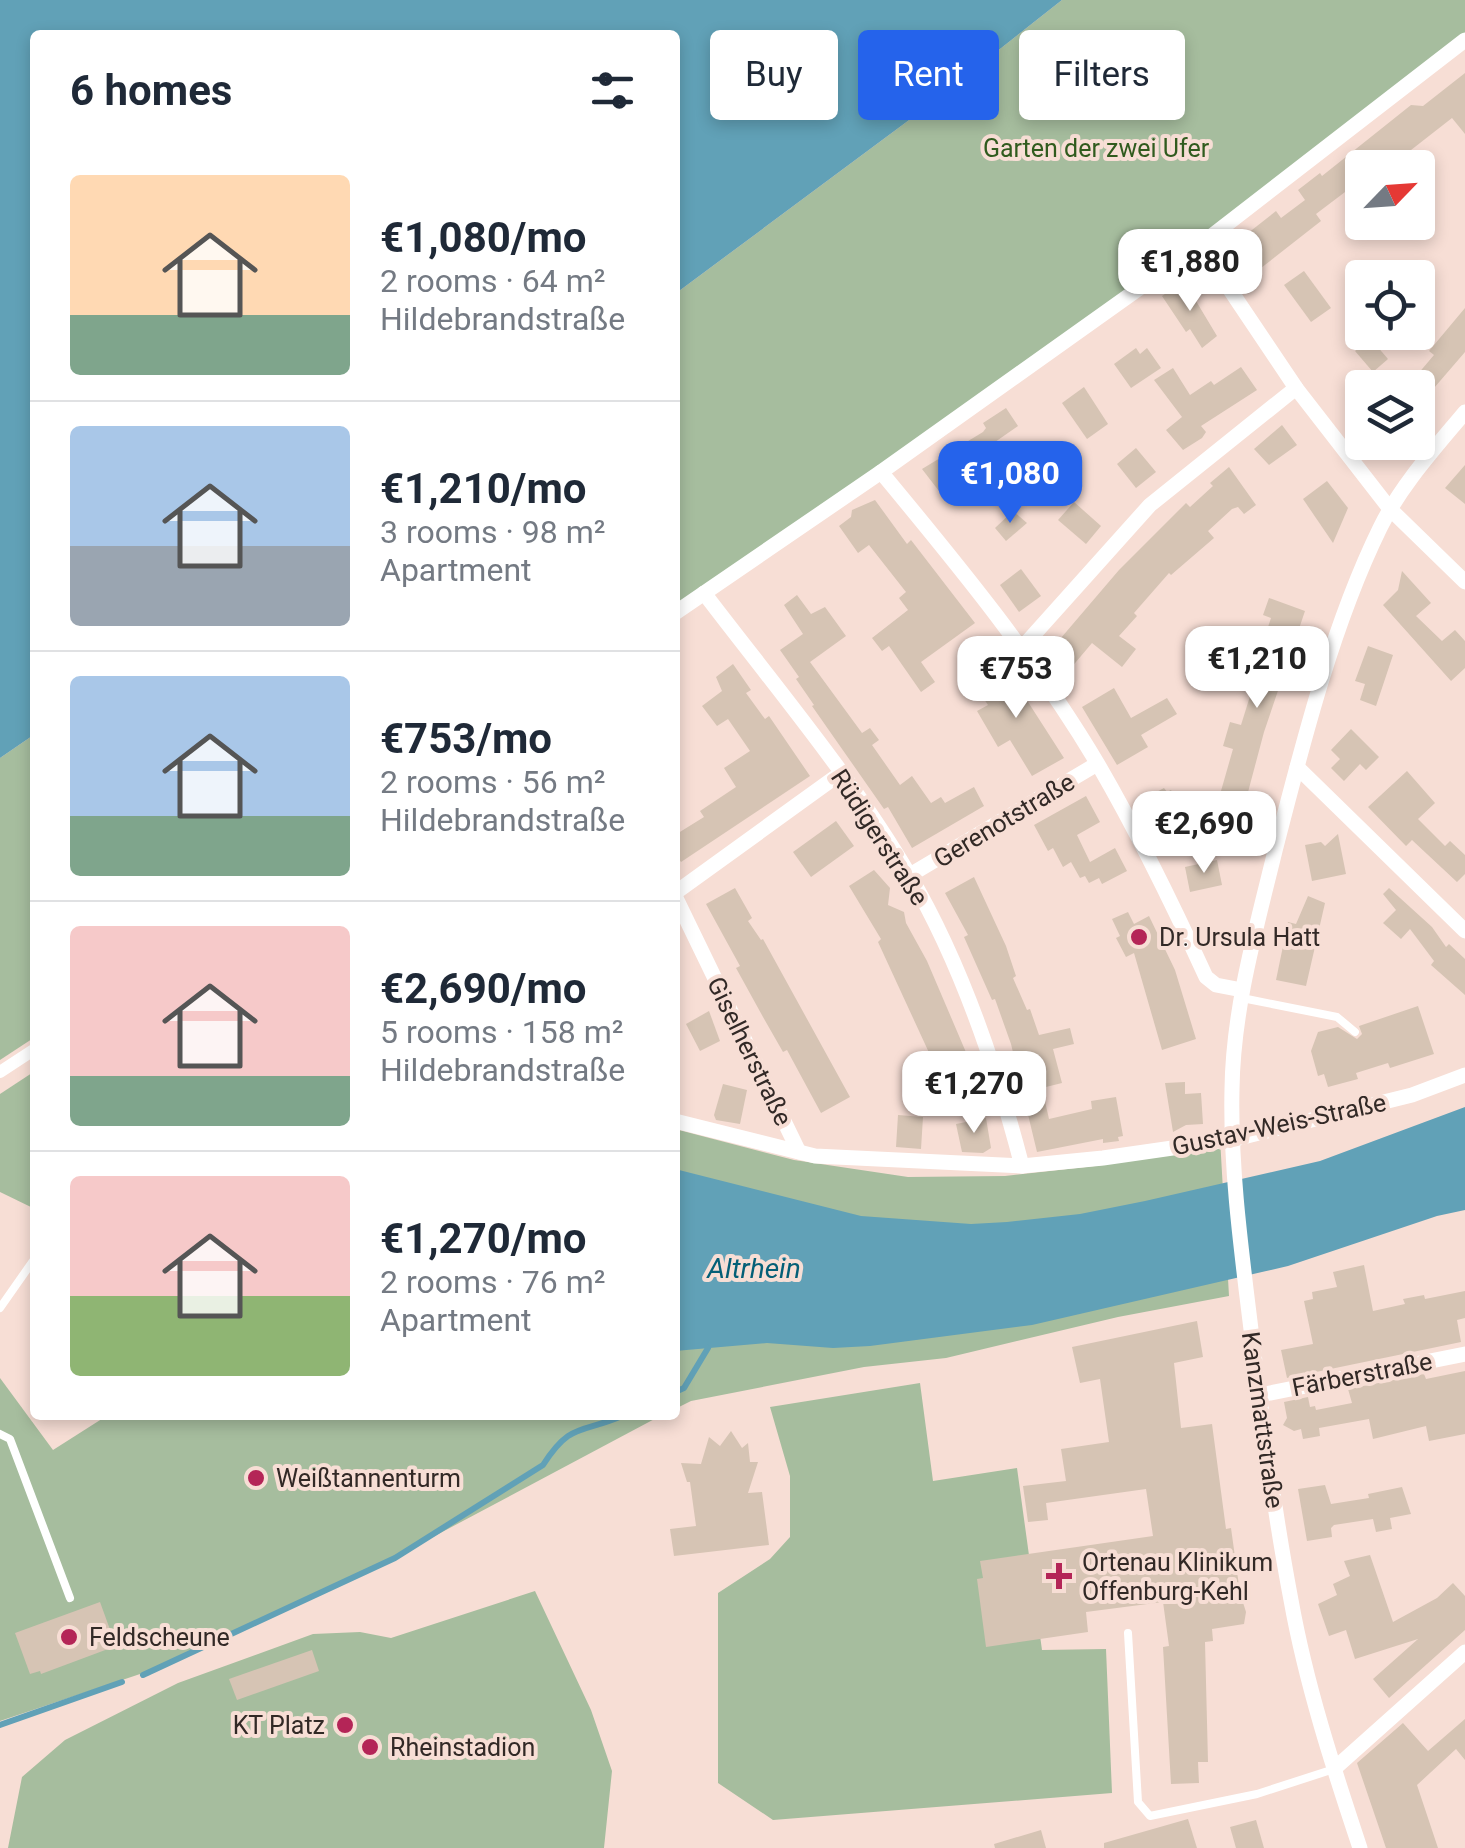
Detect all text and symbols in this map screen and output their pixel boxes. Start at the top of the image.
chip: Buy [710,30,838,120]
chip: Rent [858,30,999,120]
chip: Filters [1019,30,1185,120]
icon: filters [585,63,640,118]
text: 6 homes [70,66,232,115]
park label: Garten der zwei Ufer [983,134,1210,163]
north arrow [1345,150,1435,240]
map controls [1345,150,1435,460]
text: €1,080/mo [380,213,587,262]
icon: home [150,215,270,335]
pin: €1,880 [1109,229,1271,314]
text: €1,880 [1140,242,1240,280]
button: locate [1345,260,1435,350]
text: 2 rooms · 64 m² [380,262,605,300]
text: Hildebrandstraße [380,300,625,338]
button: layers [1345,370,1435,460]
pin: €1,080 [929,441,1091,526]
text: €1,080 [960,454,1060,492]
text: €1,210/mo [380,464,587,513]
icon: home [150,466,270,586]
text: 3 rooms · 98 m² [380,513,605,551]
text: Apartment [380,551,532,589]
pin: €1,210 [1176,626,1338,711]
pin: €753 [957,636,1075,721]
text: €1,210 [1207,639,1307,677]
text: €753 [979,649,1053,687]
text: €753/mo [380,714,552,763]
icon: home [150,716,270,836]
text: 2 rooms · 56 m² [380,763,605,801]
street label: Rüdigerstraße [825,764,934,911]
street label: Gerenotstraße [929,767,1080,874]
pin: €2,690 [1123,791,1285,876]
text: Hildebrandstraße [380,801,625,839]
text: €2,690 [1154,804,1254,842]
place label: Dr. Ursula Hatt [1159,923,1320,952]
marker: Dr. Ursula Hatt [1128,926,1150,948]
text: €2,690/mo [380,964,587,1013]
icon: home [150,966,270,1086]
street label: Giselherstraße [701,972,798,1130]
text: 5 rooms · 158 m² [380,1013,623,1051]
text: Hildebrandstraße [380,1051,625,1089]
pin: €1,270 [893,1051,1055,1136]
text: €1,270 [924,1064,1024,1102]
street label: Gustav-Weis-Straße [1169,1088,1389,1161]
text: €1,270/mo [380,1214,587,1263]
icon: home [150,1216,270,1336]
water label: Altrhein [705,1252,801,1285]
text: 2 rooms · 76 m² [380,1263,605,1301]
text: Apartment [380,1301,532,1339]
street label: Kanzmattstraße [1236,1330,1289,1510]
street label: Färberstraße [1290,1347,1435,1402]
place label: Weißtannenturm [276,1464,461,1493]
marker: Weißtannenturm [245,1467,267,1489]
place label: Ortenau Klinikum Offenburg-Kehl [1082,1548,1273,1606]
marker: Ortenau Klinikum Offenburg-Kehl [1046,1563,1072,1589]
place label: Feldscheune [89,1623,230,1652]
marker: Feldscheune [58,1626,80,1648]
place label: KT Platz [233,1711,325,1740]
marker: KT Platz [334,1714,356,1736]
place label: Rheinstadion [390,1733,535,1762]
marker: Rheinstadion [359,1736,381,1758]

